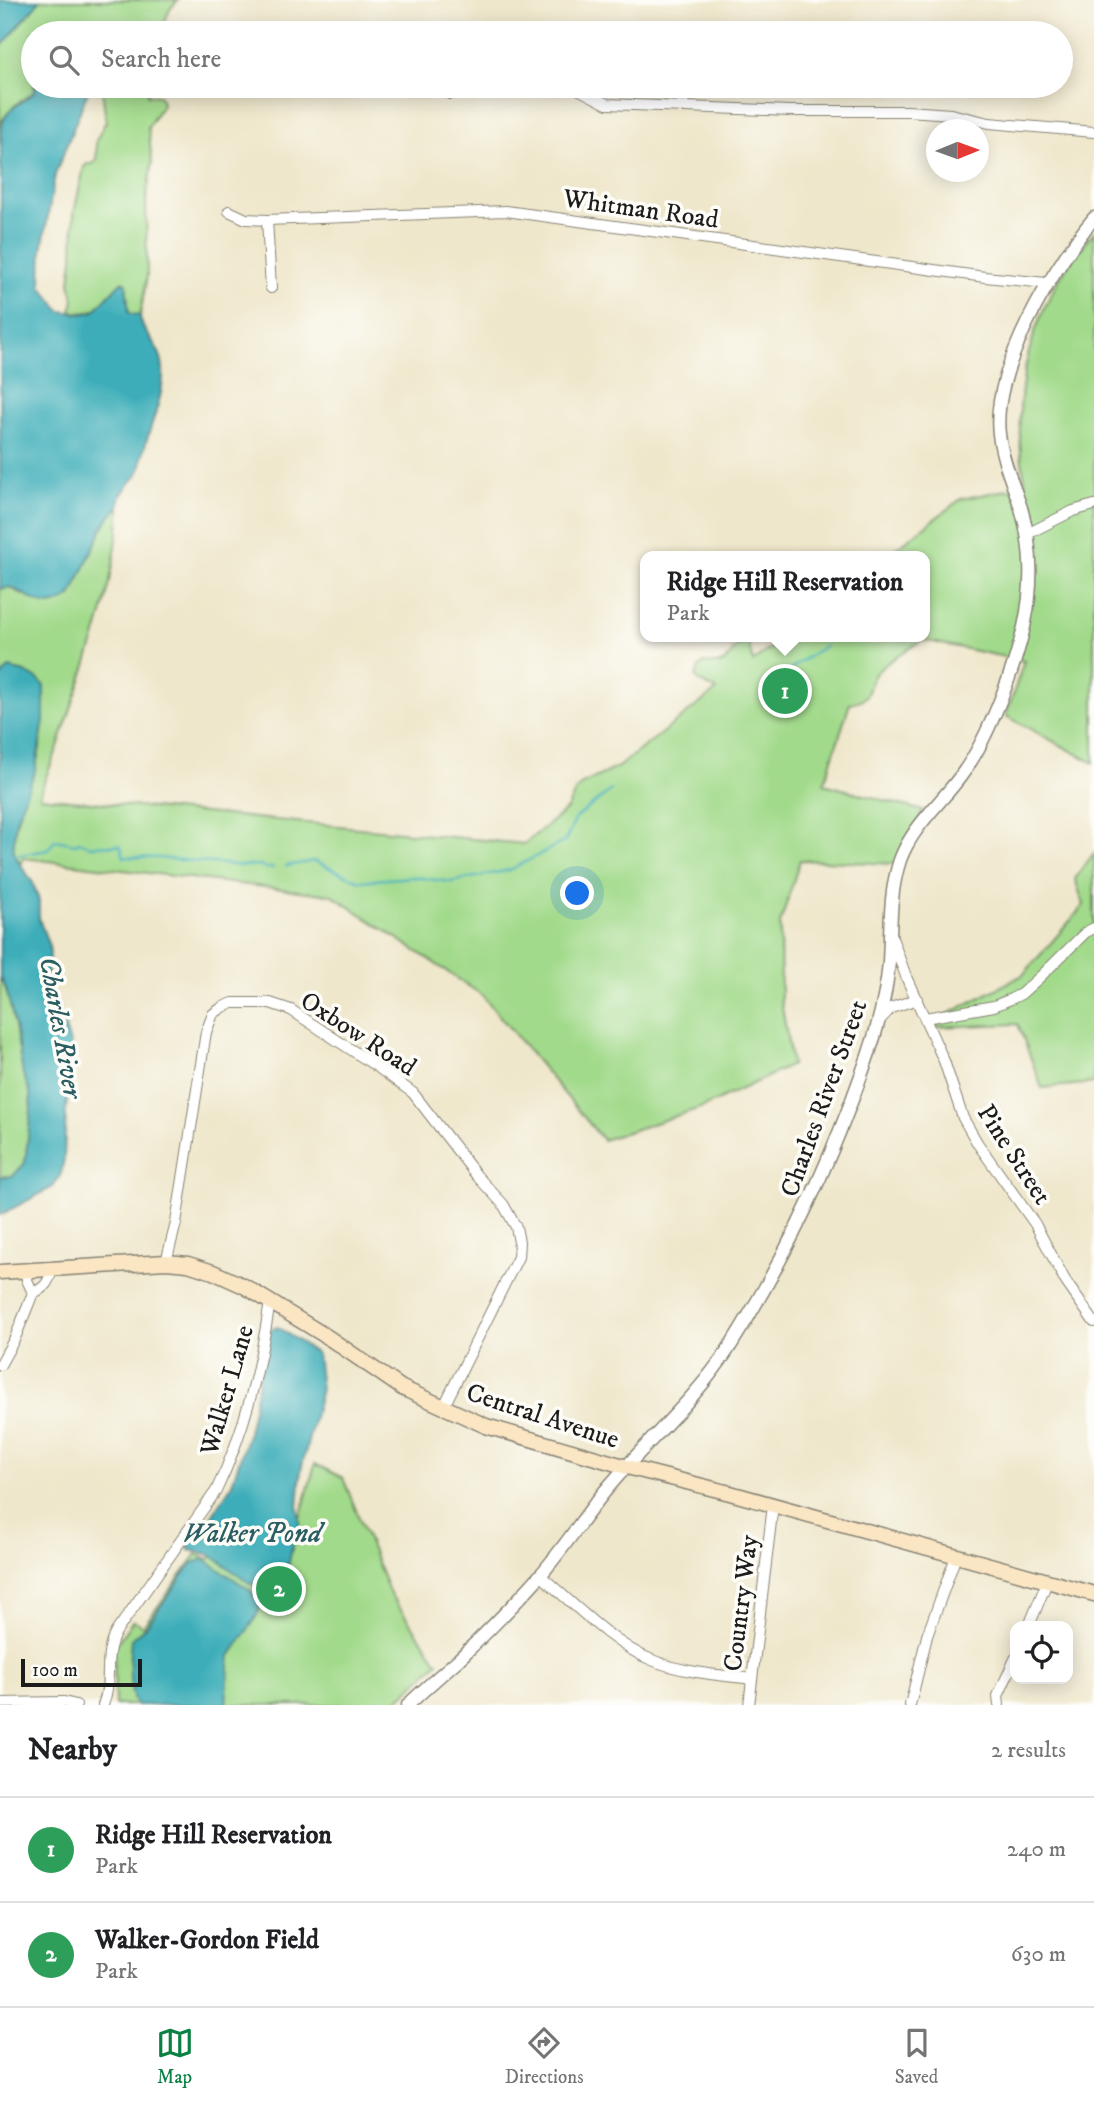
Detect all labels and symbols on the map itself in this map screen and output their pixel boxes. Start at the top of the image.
north arrow [926,119,989,182]
street label: Whitman Road [560,182,721,237]
pin: 1 [762,665,808,717]
your location [560,876,594,910]
water label: Charles River [31,954,91,1103]
street label: Oxbow Road [294,984,423,1084]
street label: Charles River Street [773,996,875,1201]
street label: Pine Street [969,1098,1058,1211]
street label: Walker Lane [193,1322,262,1460]
street label: Central Avenue [462,1376,623,1457]
water label: Walker Pond [182,1516,325,1551]
street label: Country Way [717,1532,766,1673]
pin: 2 [256,1563,302,1615]
scale bar [21,1656,142,1688]

